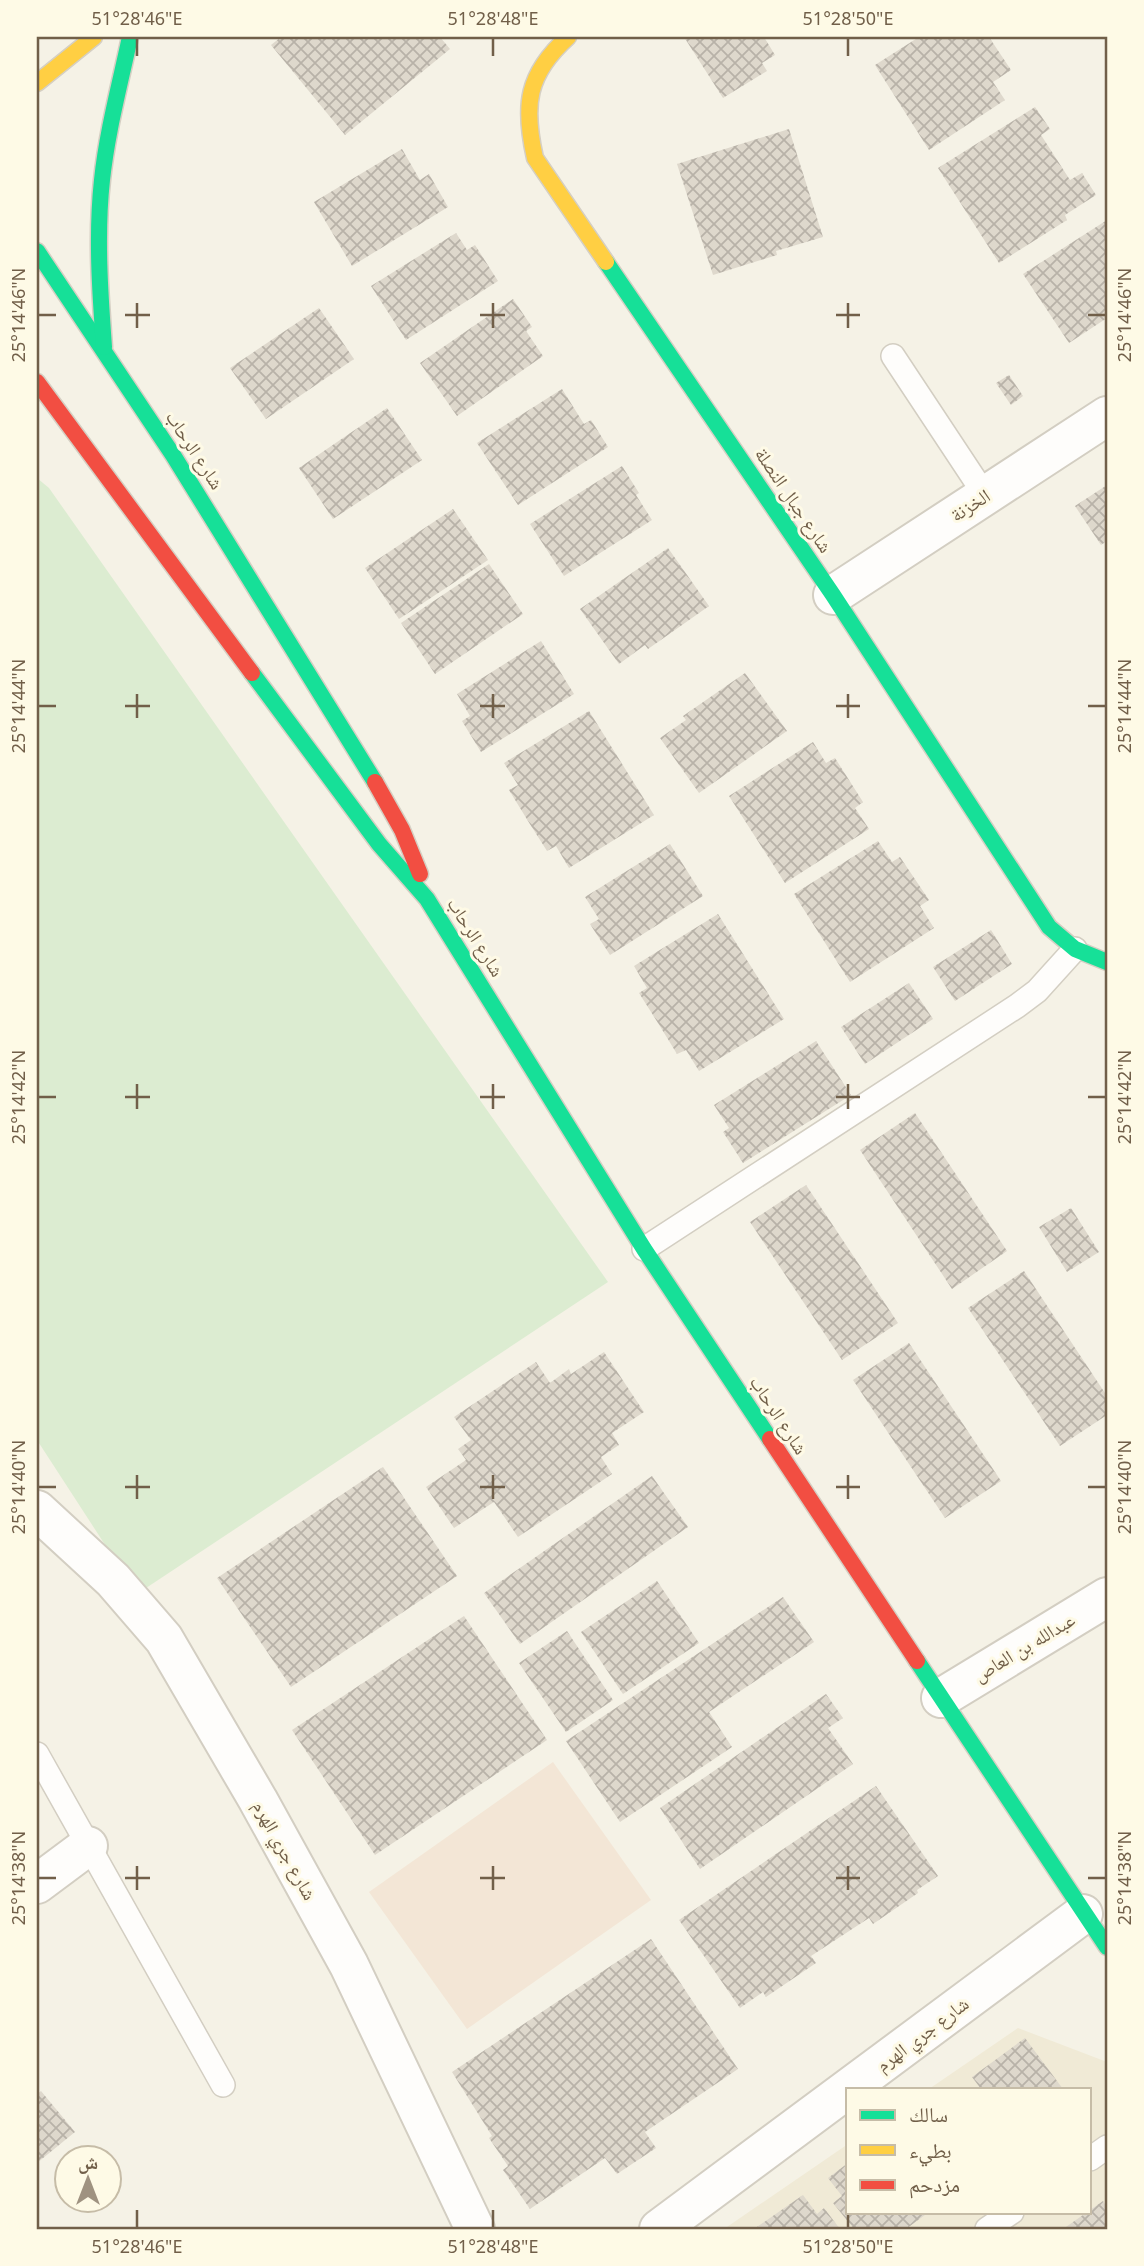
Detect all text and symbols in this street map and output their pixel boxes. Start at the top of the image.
text: 51°28'46"E [92,6,182,30]
text: 51°28'48"E [448,6,538,30]
text: 51°28'50"E [803,6,893,30]
text: 25°14'46"N [6,268,30,362]
text: 25°14'46"N [1112,268,1136,362]
street label: شارع الرحاب [160,406,230,494]
street label: شارع جبال النصلة [749,442,839,558]
street label: الخزنة [945,482,995,528]
text: 25°14'44"N [6,659,30,753]
text: 25°14'44"N [1112,659,1136,753]
street label: شارع الرحاب [441,892,511,982]
text: 25°14'42"N [6,1050,30,1144]
text: 25°14'42"N [1112,1050,1136,1144]
street label: شارع الرحاب [744,1371,814,1459]
text: 25°14'40"N [6,1440,30,1534]
text: 25°14'40"N [1112,1440,1136,1534]
street label: عبدالله بن العاص [968,1606,1080,1688]
street label: شارع جري الهرم [244,1795,323,1906]
text: 25°14'38"N [6,1831,30,1925]
text: 25°14'38"N [1112,1831,1136,1925]
street label: شارع جري الهرم [870,1990,976,2080]
legend [846,2088,1092,2214]
text: سالك [909,2100,948,2128]
text: بطيء [909,2136,952,2167]
north arrow [52,2144,122,2214]
text: ش [78,2149,98,2175]
text: مزدحم [909,2170,960,2199]
text: 51°28'46"E [92,2234,182,2258]
text: 51°28'48"E [448,2234,538,2258]
text: 51°28'50"E [803,2234,893,2258]

